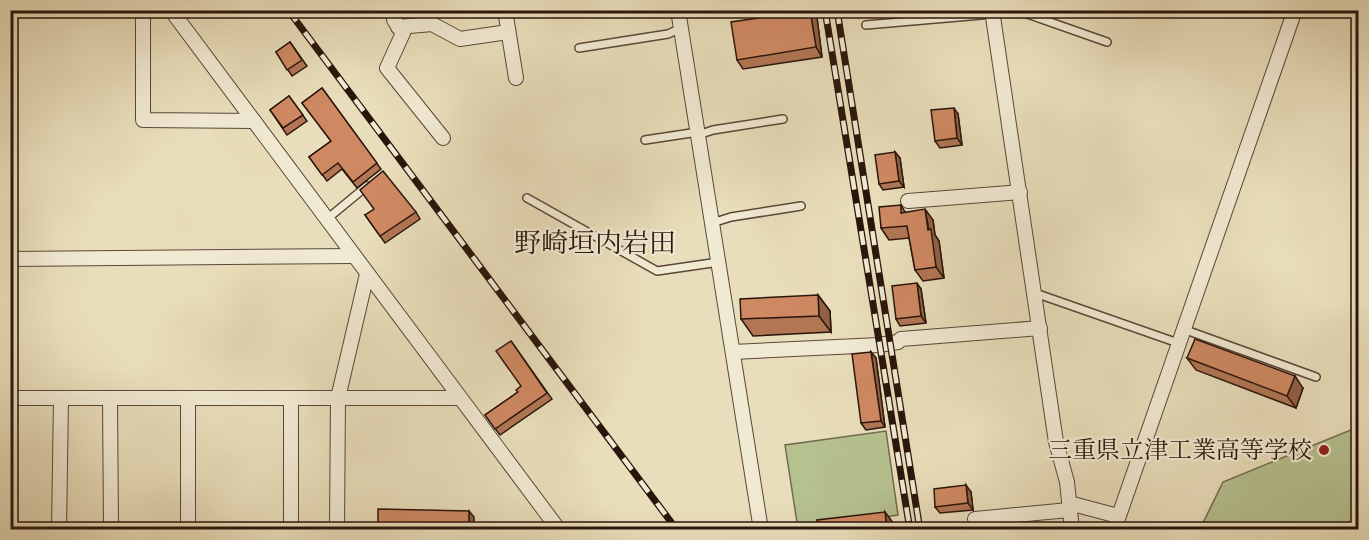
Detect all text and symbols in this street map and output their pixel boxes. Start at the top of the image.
district label: 野崎垣内岩田 [514,226,676,264]
place label: 三重県立津工業高等学校 [1048,435,1312,469]
marker: 三重県立津工業高等学校 [1317,443,1331,457]

